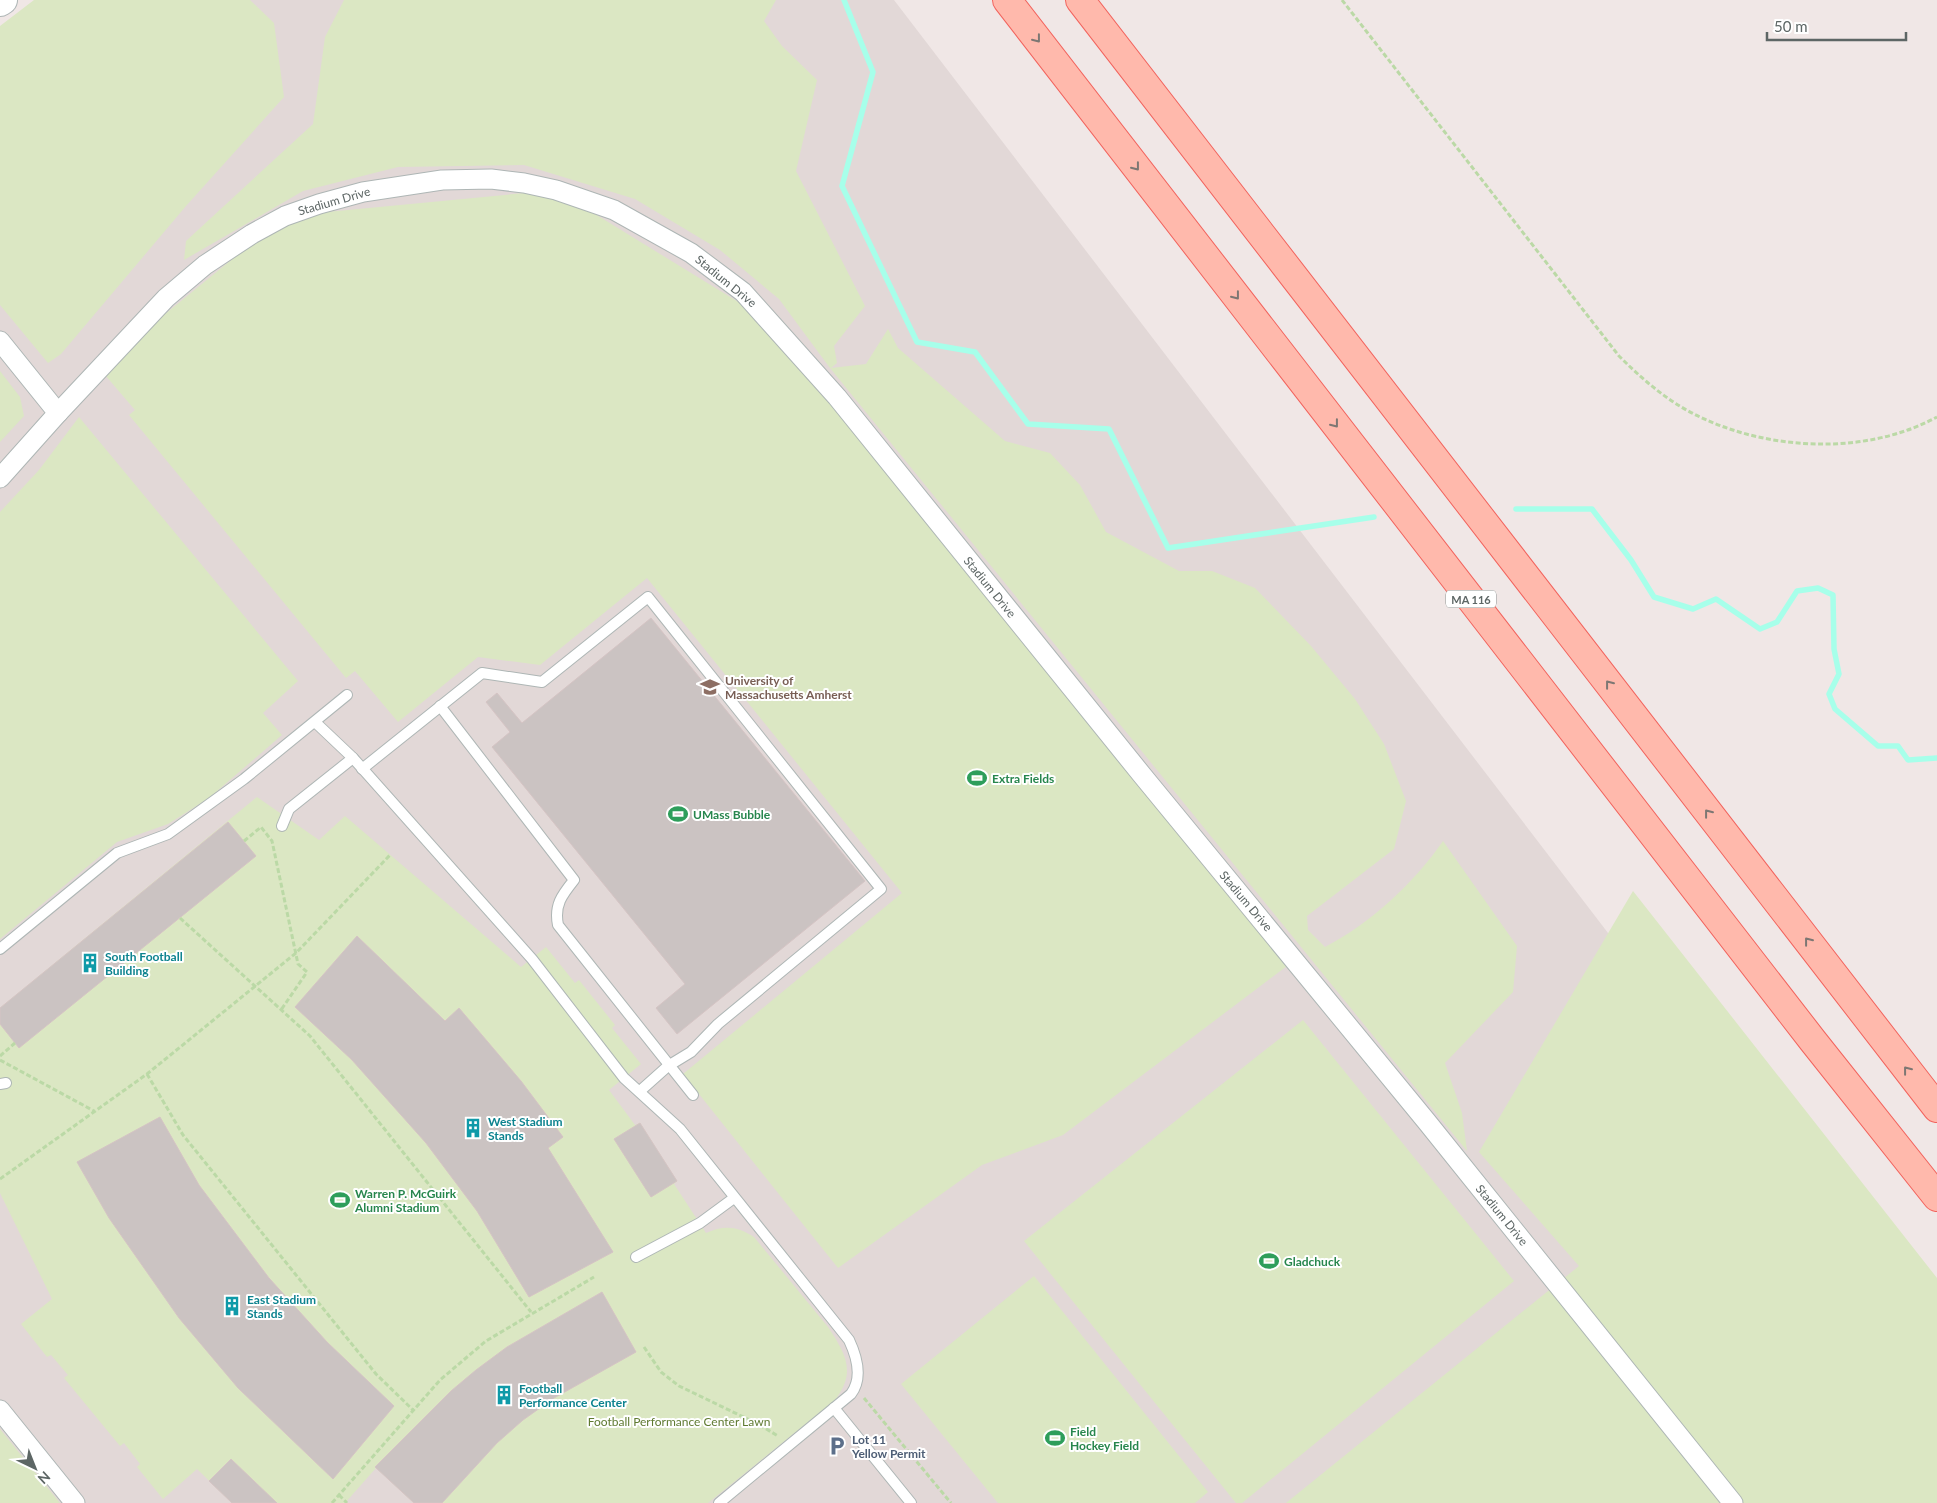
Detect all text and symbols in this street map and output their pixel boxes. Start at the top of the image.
scale bar [1767,10,1906,42]
text: 50 m [1774,17,1808,35]
one-way arrow [1031,33,1040,43]
one-way arrow [1131,161,1139,170]
street label: Stadium Drive [296,184,372,218]
street label: Stadium Drive [692,252,760,310]
one-way arrow [1230,290,1238,299]
one-way arrow [1329,418,1338,428]
street label: Stadium Drive [961,553,1019,621]
road number: MA 116 [1446,590,1496,608]
place label: University of Massachusetts Amherst [725,673,852,702]
school or university icon: University of Massachusetts Amherst [699,676,721,698]
one-way arrow [1606,681,1614,690]
sports icon: Extra Fields [966,767,988,789]
place label: Extra Fields [992,771,1054,786]
sports icon: UMass Bubble [667,803,689,825]
place label: UMass Bubble [693,807,771,822]
one-way arrow [1705,809,1714,819]
street label: Stadium Drive [1216,868,1276,934]
one-way arrow [1805,938,1813,947]
place label: South Football Building [105,949,183,978]
building icon: South Football Building [79,952,101,974]
one-way arrow [1905,1067,1913,1076]
place label: West Stadium Stands [488,1114,563,1143]
building icon: West Stadium Stands [462,1117,484,1139]
street label: Stadium Drive [1473,1181,1531,1249]
place label: Warren P. McGuirk Alumni Stadium [354,1186,457,1215]
sports icon: Warren P. McGuirk Alumni Stadium [329,1189,351,1211]
sports icon: Gladchuck [1258,1250,1280,1272]
place label: Gladchuck [1284,1254,1341,1269]
place label: East Stadium Stands [247,1292,316,1321]
building icon: East Stadium Stands [221,1295,243,1317]
place label: Football Performance Center [519,1381,627,1410]
building icon: Football Performance Center [493,1384,515,1406]
park label: Football Performance Center Lawn [588,1414,770,1429]
place label: Field Hockey Field [1070,1424,1139,1453]
sports icon: Field Hockey Field [1044,1427,1066,1449]
place label: Lot 11 Yellow Permit [851,1432,926,1461]
parking icon: Lot 11 Yellow Permit [826,1435,848,1457]
north arrow [10,1443,60,1493]
text: N [34,1468,54,1488]

